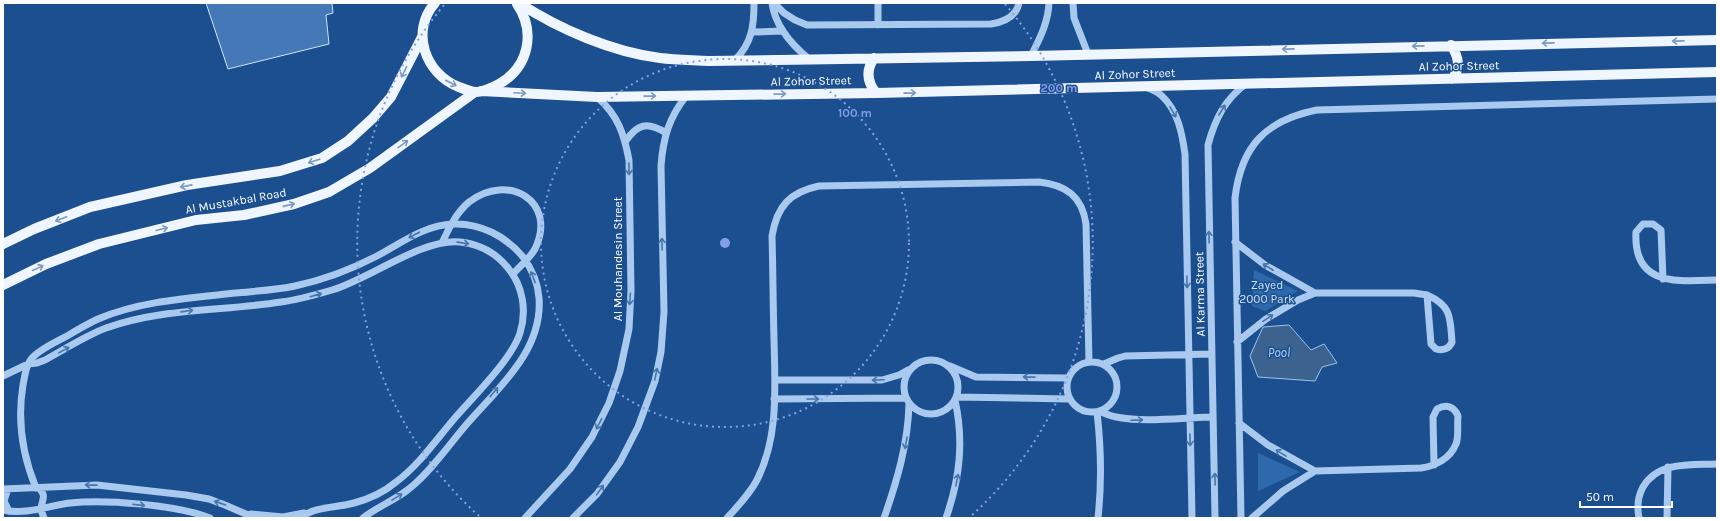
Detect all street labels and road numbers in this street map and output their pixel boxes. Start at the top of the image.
street label: Al Zohor Street [1419,58,1500,74]
street label: Al Zohor Street [1094,66,1176,82]
street label: Al Zohor Street [771,73,852,89]
street label: Al Mustakbal Road [184,185,288,217]
street label: Al Mouhandesin Street [611,196,625,321]
street label: Al Karma Street [1192,251,1208,337]

